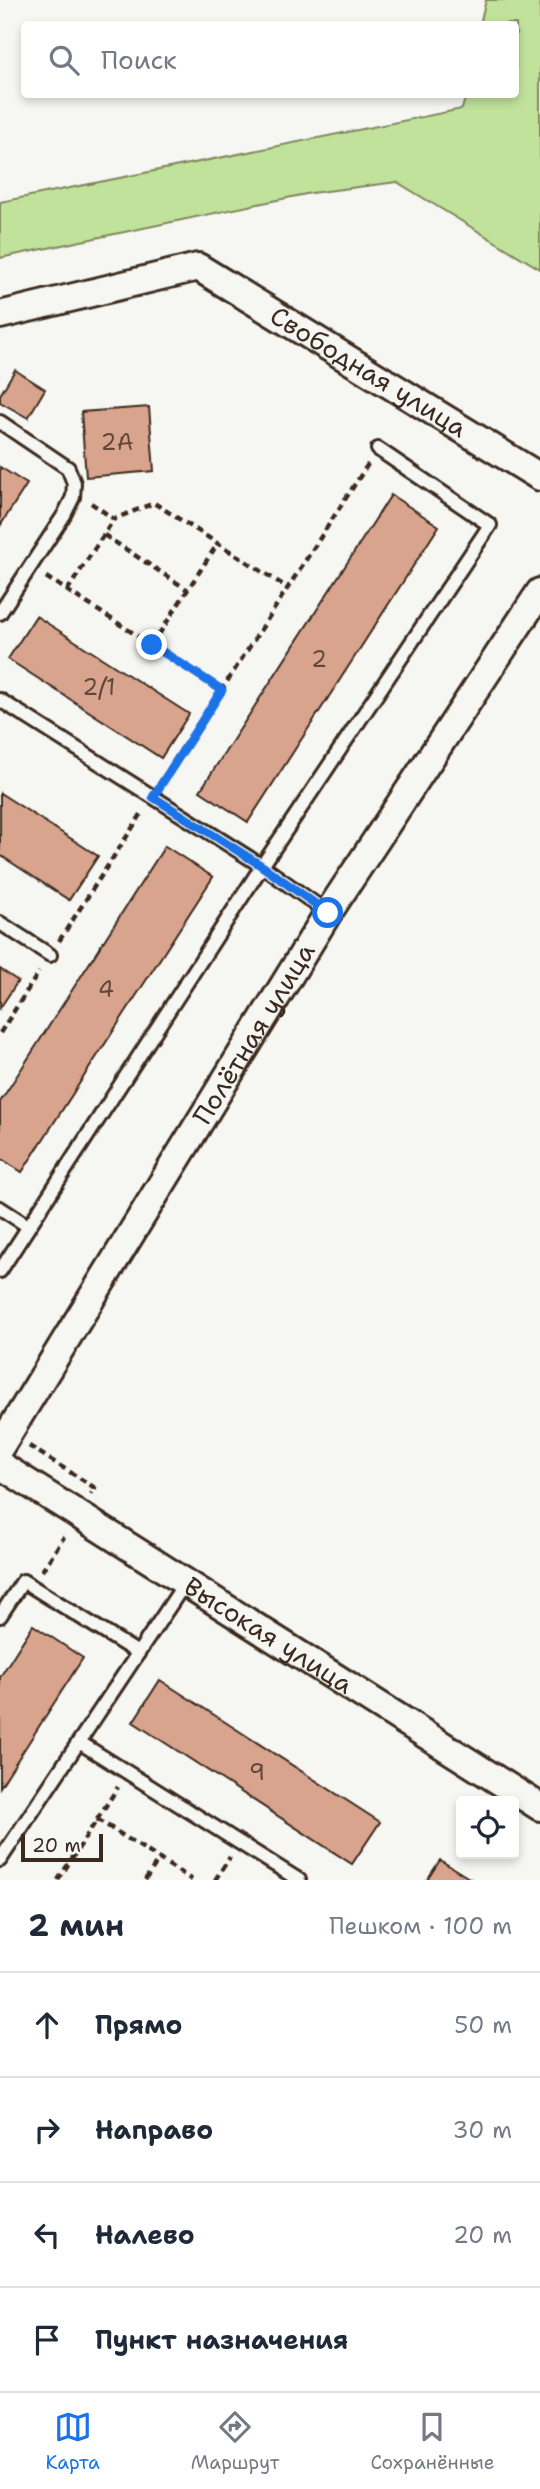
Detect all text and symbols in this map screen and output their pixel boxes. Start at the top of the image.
search box [21,21,519,98]
icon: search [45,41,83,79]
text: Поиск [101,42,177,77]
street label: Свободная улица [264,298,474,445]
house number: 2А [101,427,133,457]
route end [136,629,167,660]
house number: 2 [311,644,327,674]
house number: 2/1 [82,672,116,702]
route start [312,897,343,928]
street label: Полётная улица [184,936,323,1131]
house number: 4 [98,974,114,1004]
street label: Высокая улица [178,1568,360,1701]
house number: 9 [249,1757,265,1787]
map controls [456,1796,519,1859]
button: locate [456,1796,519,1859]
scale bar [21,1831,103,1863]
text: 20 m [32,1833,81,1858]
text: 2 мин [28,1905,124,1946]
text: Пешком · 100 m [329,1911,512,1941]
icon: ahead [28,2006,66,2044]
text: Прямо [95,2007,183,2042]
text: 50 m [454,2010,512,2040]
icon: right [28,2111,66,2149]
text: Направо [95,2112,213,2147]
text: 30 m [453,2115,512,2145]
icon: left [28,2216,66,2254]
text: Налево [95,2217,195,2252]
text: 20 m [453,2220,512,2250]
icon: arrive [28,2321,66,2359]
text: Пункт назначения [95,2322,348,2357]
tab: Карта [45,2408,100,2475]
tab: Маршрут [191,2408,279,2475]
tab: Сохранённые [370,2408,495,2475]

